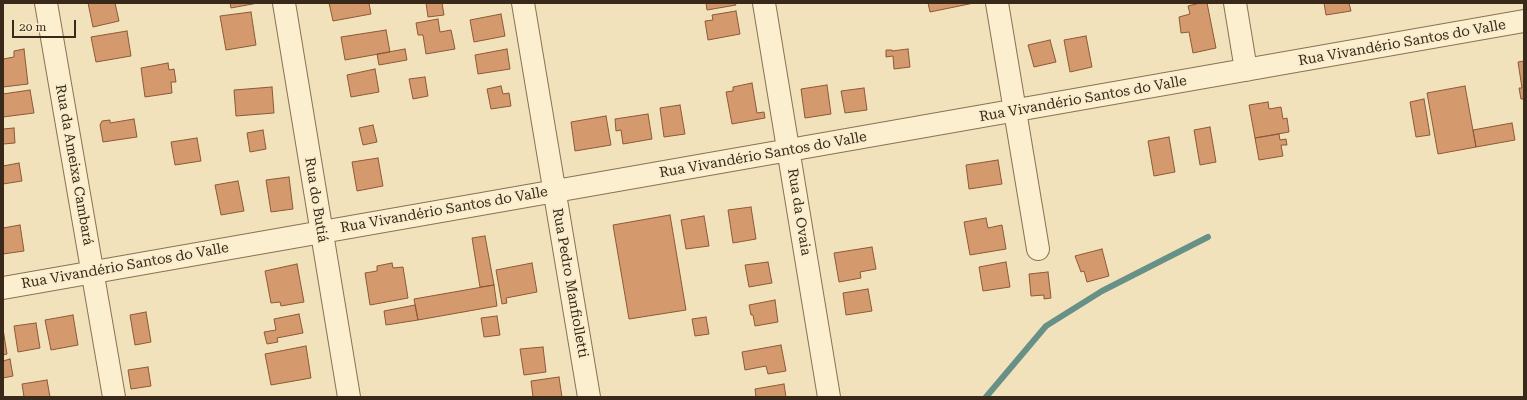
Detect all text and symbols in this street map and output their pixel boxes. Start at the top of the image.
scale bar [14,12,78,38]
street label: Rua Vivandério Santos do Valle [1297,16,1507,70]
text: 20 m [19,20,46,34]
street label: Rua Vivandério Santos do Valle [978,72,1188,126]
street label: Rua da Ameixa Cambará [52,83,96,247]
street label: Rua Vivandério Santos do Valle [658,128,868,182]
street label: Rua do Butiá [301,156,331,244]
street label: Rua da Ovaia [784,167,814,257]
street label: Rua Vivandério Santos do Valle [339,183,549,237]
street label: Rua Pedro Manfiolletti [549,207,591,359]
street label: Rua Vivandério Santos do Valle [20,239,230,293]

